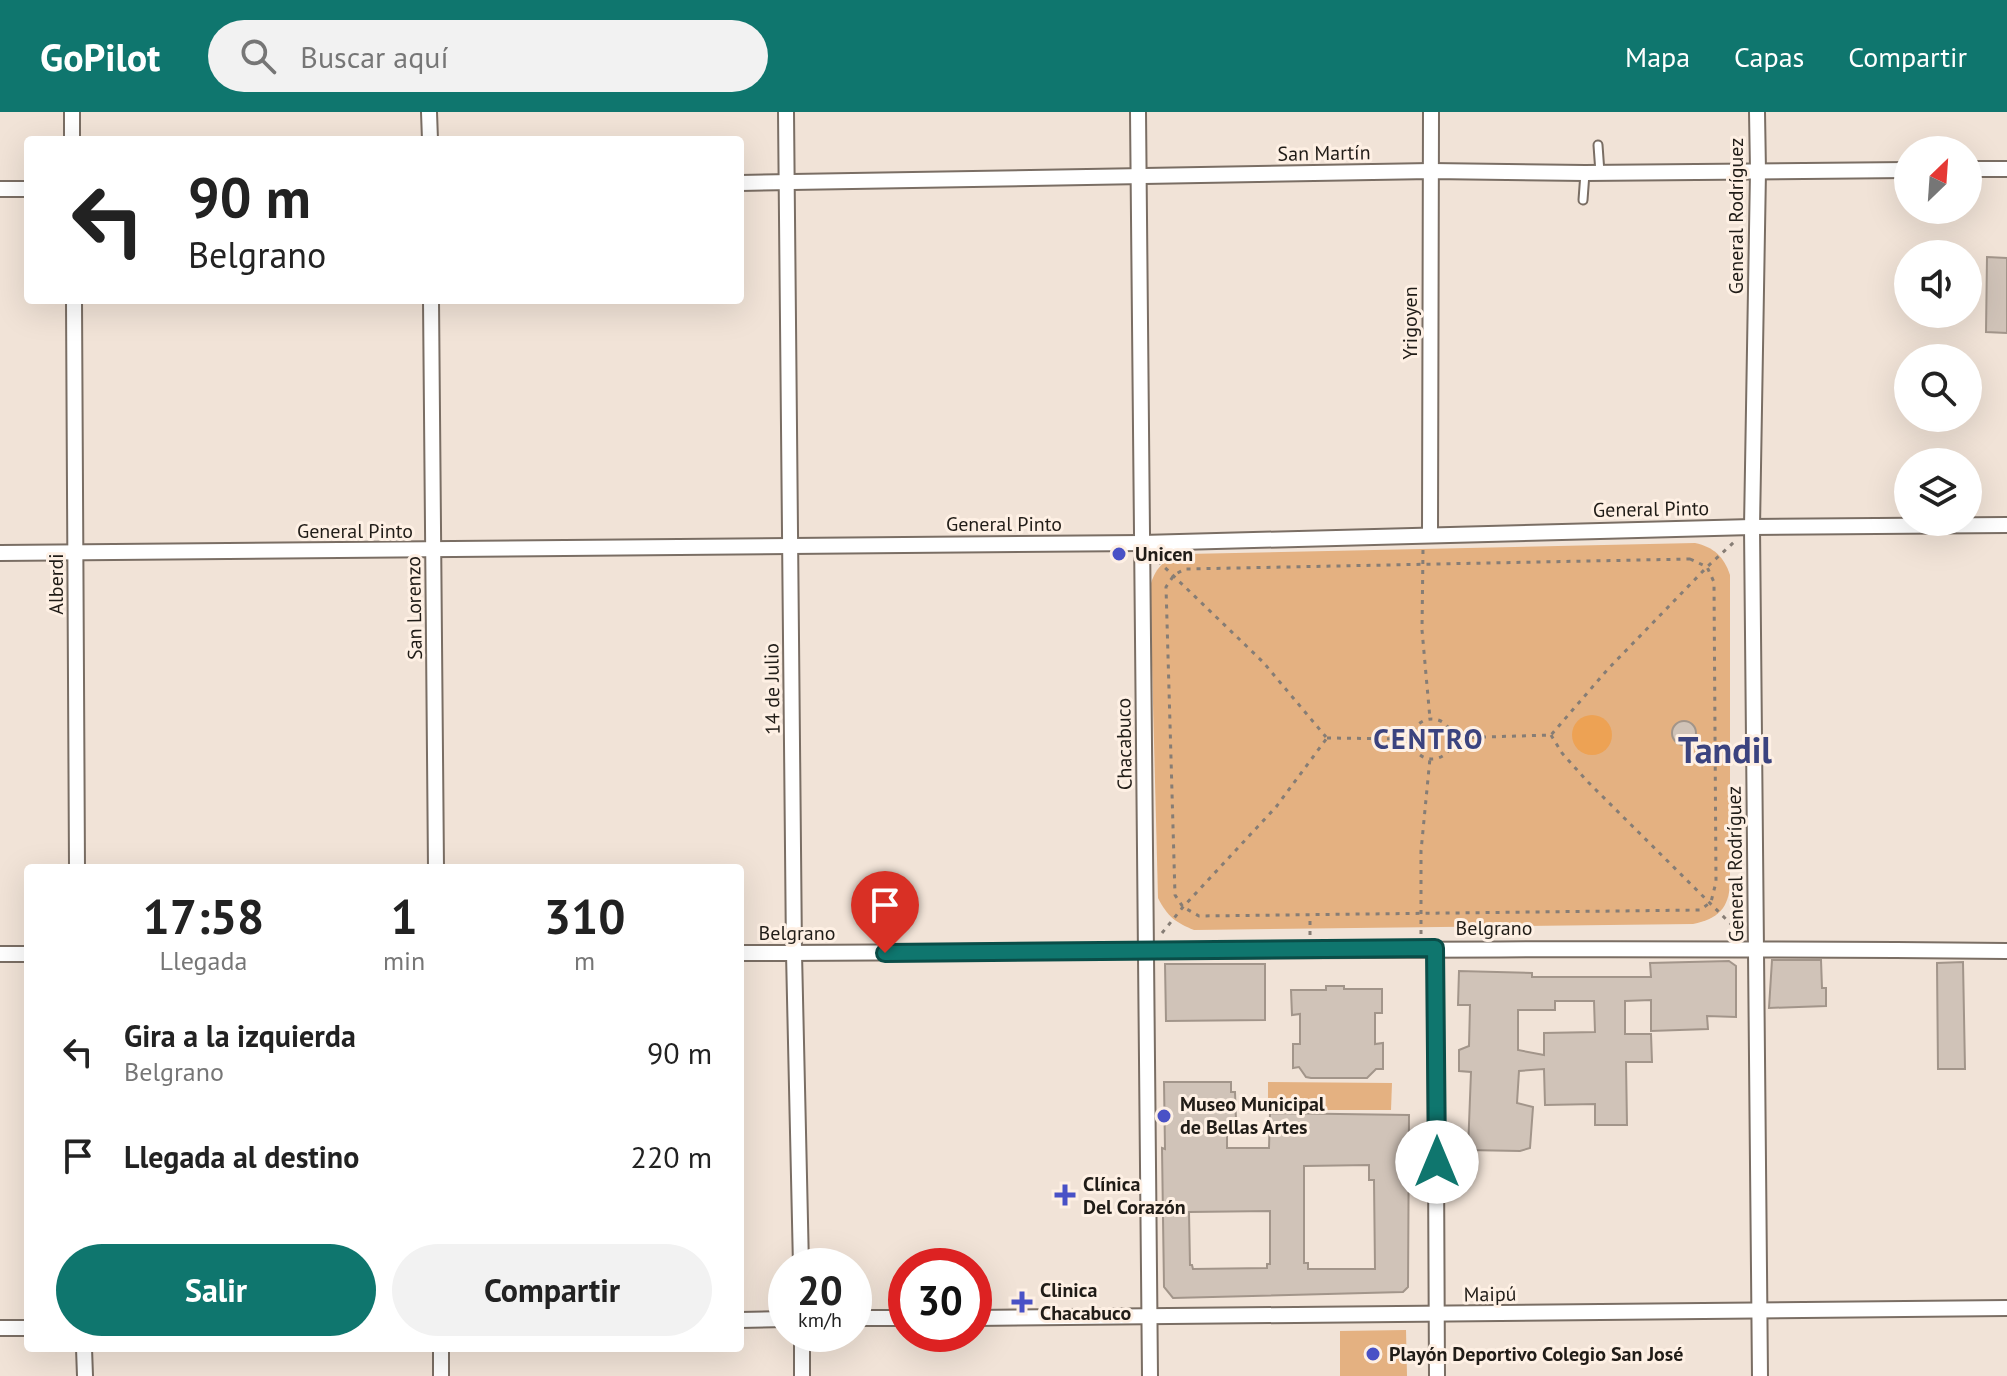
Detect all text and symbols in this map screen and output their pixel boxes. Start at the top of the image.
search box [208,20,768,92]
text: GoPilot [40,32,160,81]
icon: search [236,34,280,78]
text: Buscar aquí [300,37,449,76]
text: Mapa [1625,38,1690,75]
text: Capas [1734,38,1804,75]
text: Compartir [1848,38,1967,75]
north arrow [1894,136,1982,224]
map controls [1894,136,1982,536]
street label: General Rodríguez [1723,138,1749,294]
street label: San Martín [1277,139,1371,167]
text: 90 m [188,161,311,233]
icon: left [56,168,160,272]
text: Belgrano [188,231,326,278]
button: sound [1894,240,1982,328]
street label: Yrigoyen [1397,286,1423,360]
button: search [1894,344,1982,432]
button: layers [1894,448,1982,536]
street label: General Pinto [1593,495,1709,523]
street label: General Pinto [946,511,1062,537]
street label: General Pinto [297,518,413,544]
place label: Unicen [1135,541,1193,567]
marker: Unicen [1110,545,1128,563]
street label: Alberdi [43,553,69,615]
street label: San Lorenzo [400,556,428,660]
street label: 14 de Julio [758,643,786,735]
street label: Chacabuco [1110,698,1138,790]
district label: CENTRO [1373,720,1485,757]
district label: Tandil [1678,726,1772,773]
street label: General Rodríguez [1721,786,1749,942]
pin [851,871,919,953]
icon: arrive [863,883,907,927]
text: 17:58 [143,885,264,947]
text: 1 [390,885,418,947]
text: 310 [544,885,625,947]
street label: Belgrano [1456,915,1532,941]
street label: Belgrano [759,920,835,946]
text: Llegada [160,944,247,977]
text: min [383,944,425,977]
text: m [574,944,595,977]
text: Gira a la izquierda [124,1016,356,1055]
icon: left [56,1030,100,1074]
text: 90 m [647,1033,712,1072]
text: Belgrano [124,1055,224,1088]
place label: Museo Municipal de Bellas Artes [1180,1091,1325,1140]
marker: Museo Municipal de Bellas Artes [1155,1107,1173,1125]
position arrow [1395,1120,1479,1204]
icon: arrive [56,1134,100,1178]
text: Llegada al destino [124,1137,359,1176]
text: 220 m [631,1137,712,1176]
place label: Clínica Del Corazón [1083,1171,1186,1220]
marker: Clínica Del Corazón [1054,1184,1076,1206]
button: Salir [56,1244,376,1336]
button: Compartir [392,1244,712,1336]
speed limit sign: 30 [888,1248,992,1352]
text: 20 [797,1264,843,1316]
place label: Clinica Chacabuco [1040,1277,1131,1326]
street label: Maipú [1463,1281,1517,1307]
marker: Clinica Chacabuco [1011,1291,1033,1313]
text: km/h [798,1307,842,1333]
place label: Playón Deportivo Colegio San José [1389,1341,1683,1367]
marker: Playón Deportivo Colegio San José [1364,1345,1382,1363]

